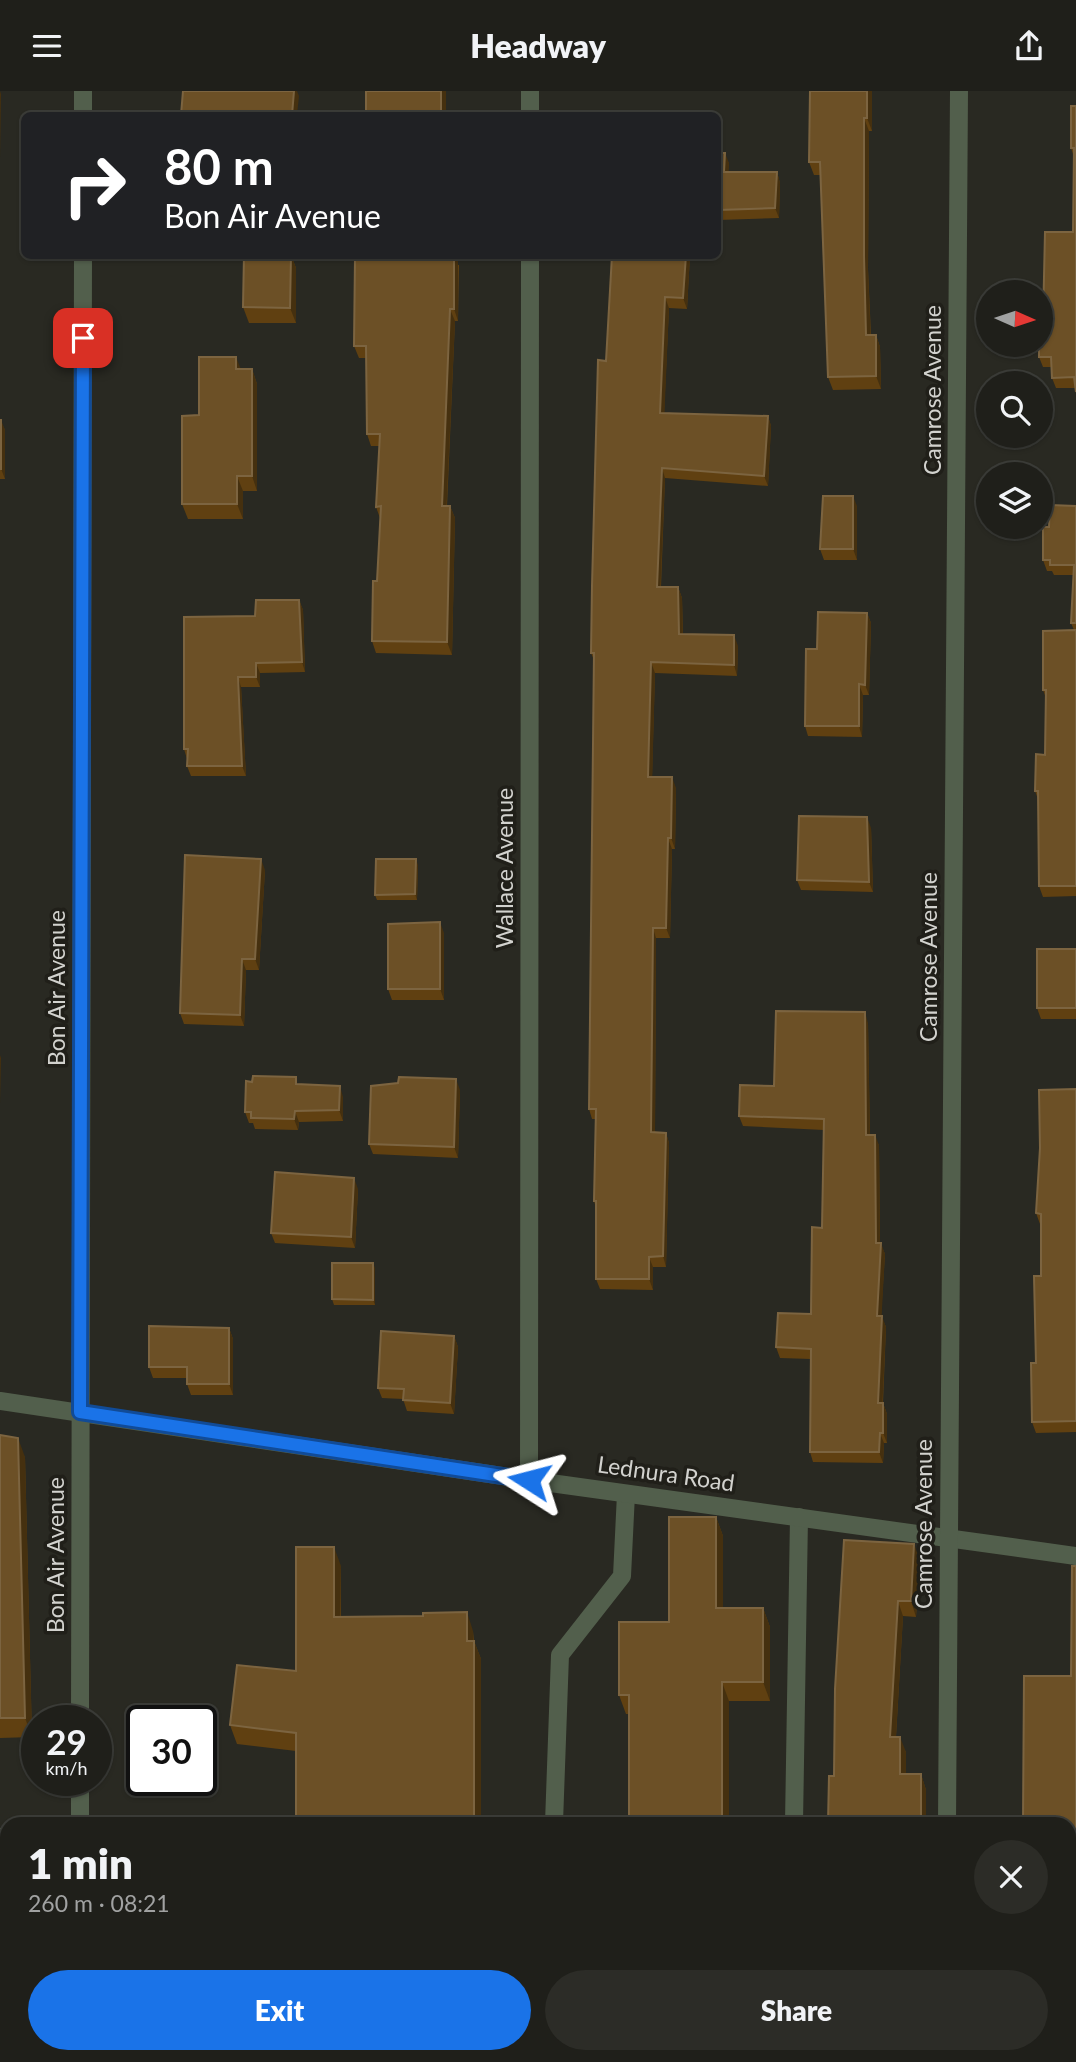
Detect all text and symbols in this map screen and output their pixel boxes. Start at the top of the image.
text: Headway [470,26,606,65]
icon: menu [28,27,66,65]
icon: share [1010,27,1048,65]
text: 80 m [164,137,274,195]
icon: right [49,140,140,231]
text: Bon Air Avenue [164,196,381,235]
north arrow [976,280,1054,357]
map controls [976,280,1053,539]
street label: Camrose Avenue [918,305,946,475]
pin [53,308,113,368]
icon: arrive [64,319,102,357]
button: search [976,371,1053,448]
button: layers [976,462,1053,539]
street label: Wallace Avenue [490,788,518,948]
street label: Camrose Avenue [914,872,942,1042]
street label: Bon Air Avenue [42,910,70,1066]
street label: Camrose Avenue [909,1439,937,1609]
position arrow [492,1443,566,1517]
street label: Lednura Road [596,1450,737,1496]
street label: Bon Air Avenue [41,1477,69,1633]
speed limit sign: 30 [126,1705,217,1796]
text: 29 [46,1720,87,1762]
text: km/h [45,1757,88,1779]
text: 1 min [28,1838,133,1888]
button: close [974,1840,1048,1914]
text: 260 m · 08:21 [28,1889,170,1917]
button: Exit [28,1970,531,2050]
button: Share [545,1970,1048,2050]

